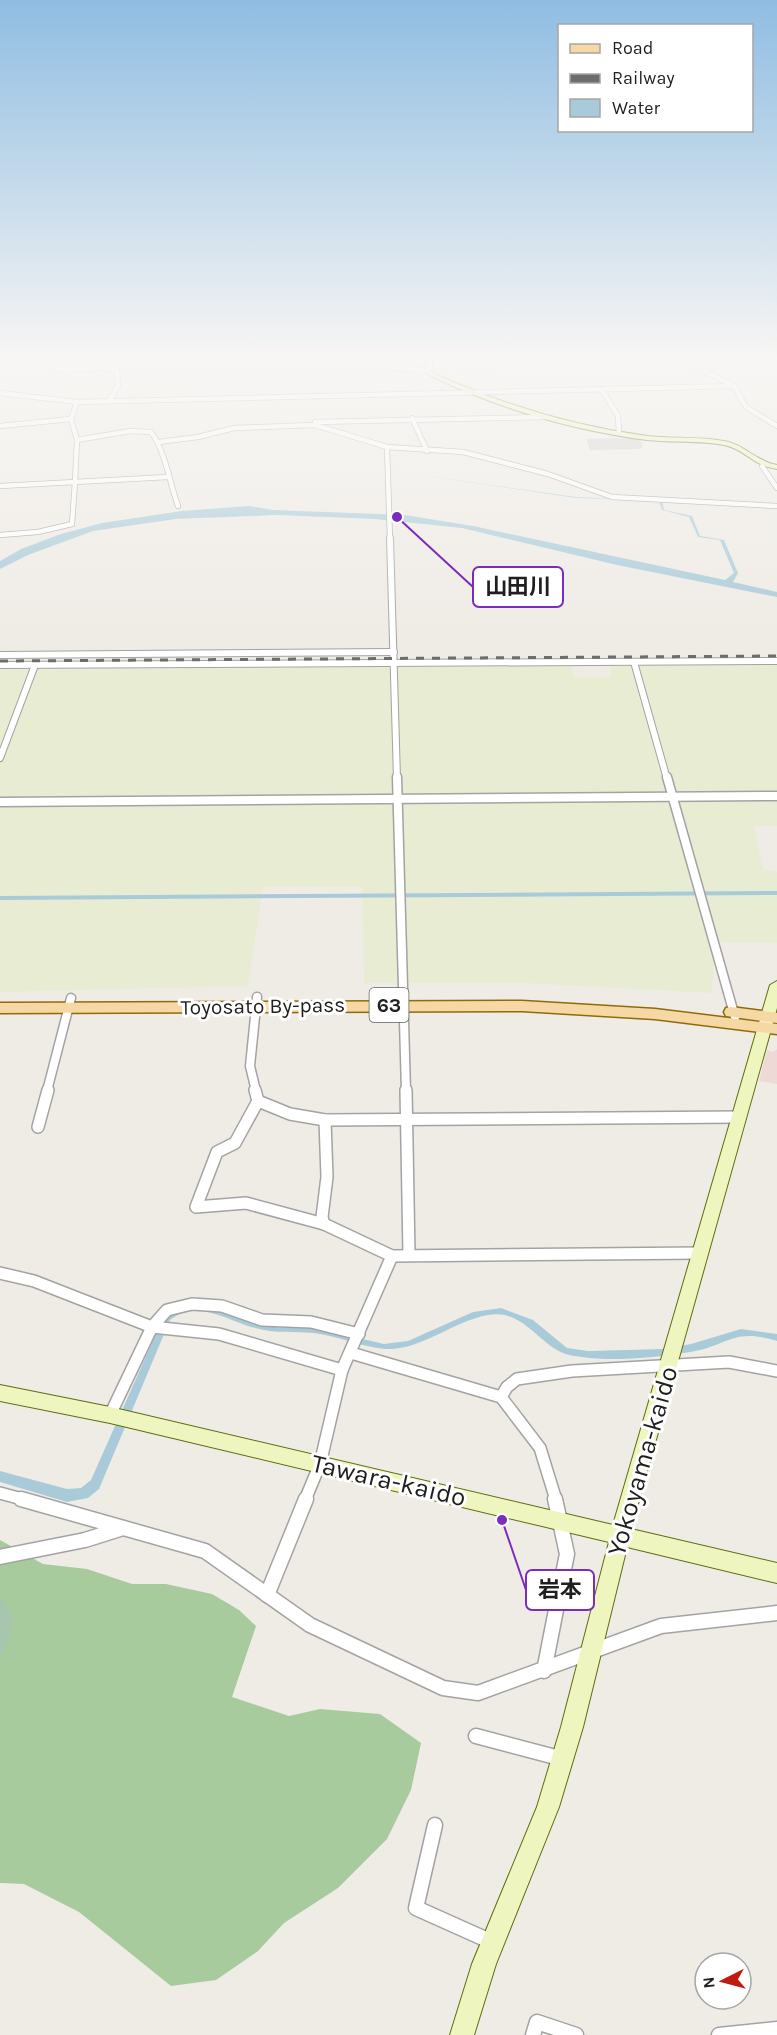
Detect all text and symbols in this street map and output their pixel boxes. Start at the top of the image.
legend [558,24,753,132]
text: Road [612,37,653,59]
text: Railway [612,67,675,89]
text: Water [612,97,660,119]
callout: 山田川 [473,567,563,607]
text: 山田川 [485,574,551,600]
road number: 63 [370,988,408,1022]
street label: Toyosato By-pass [181,993,345,1019]
street label: Yokoyama-kaido [601,1363,684,1560]
street label: Tawara-kaido [309,1448,469,1513]
callout: 岩本 [526,1570,594,1610]
text: 岩本 [538,1577,582,1603]
north arrow [693,1951,753,2011]
text: N [699,1976,719,1989]

